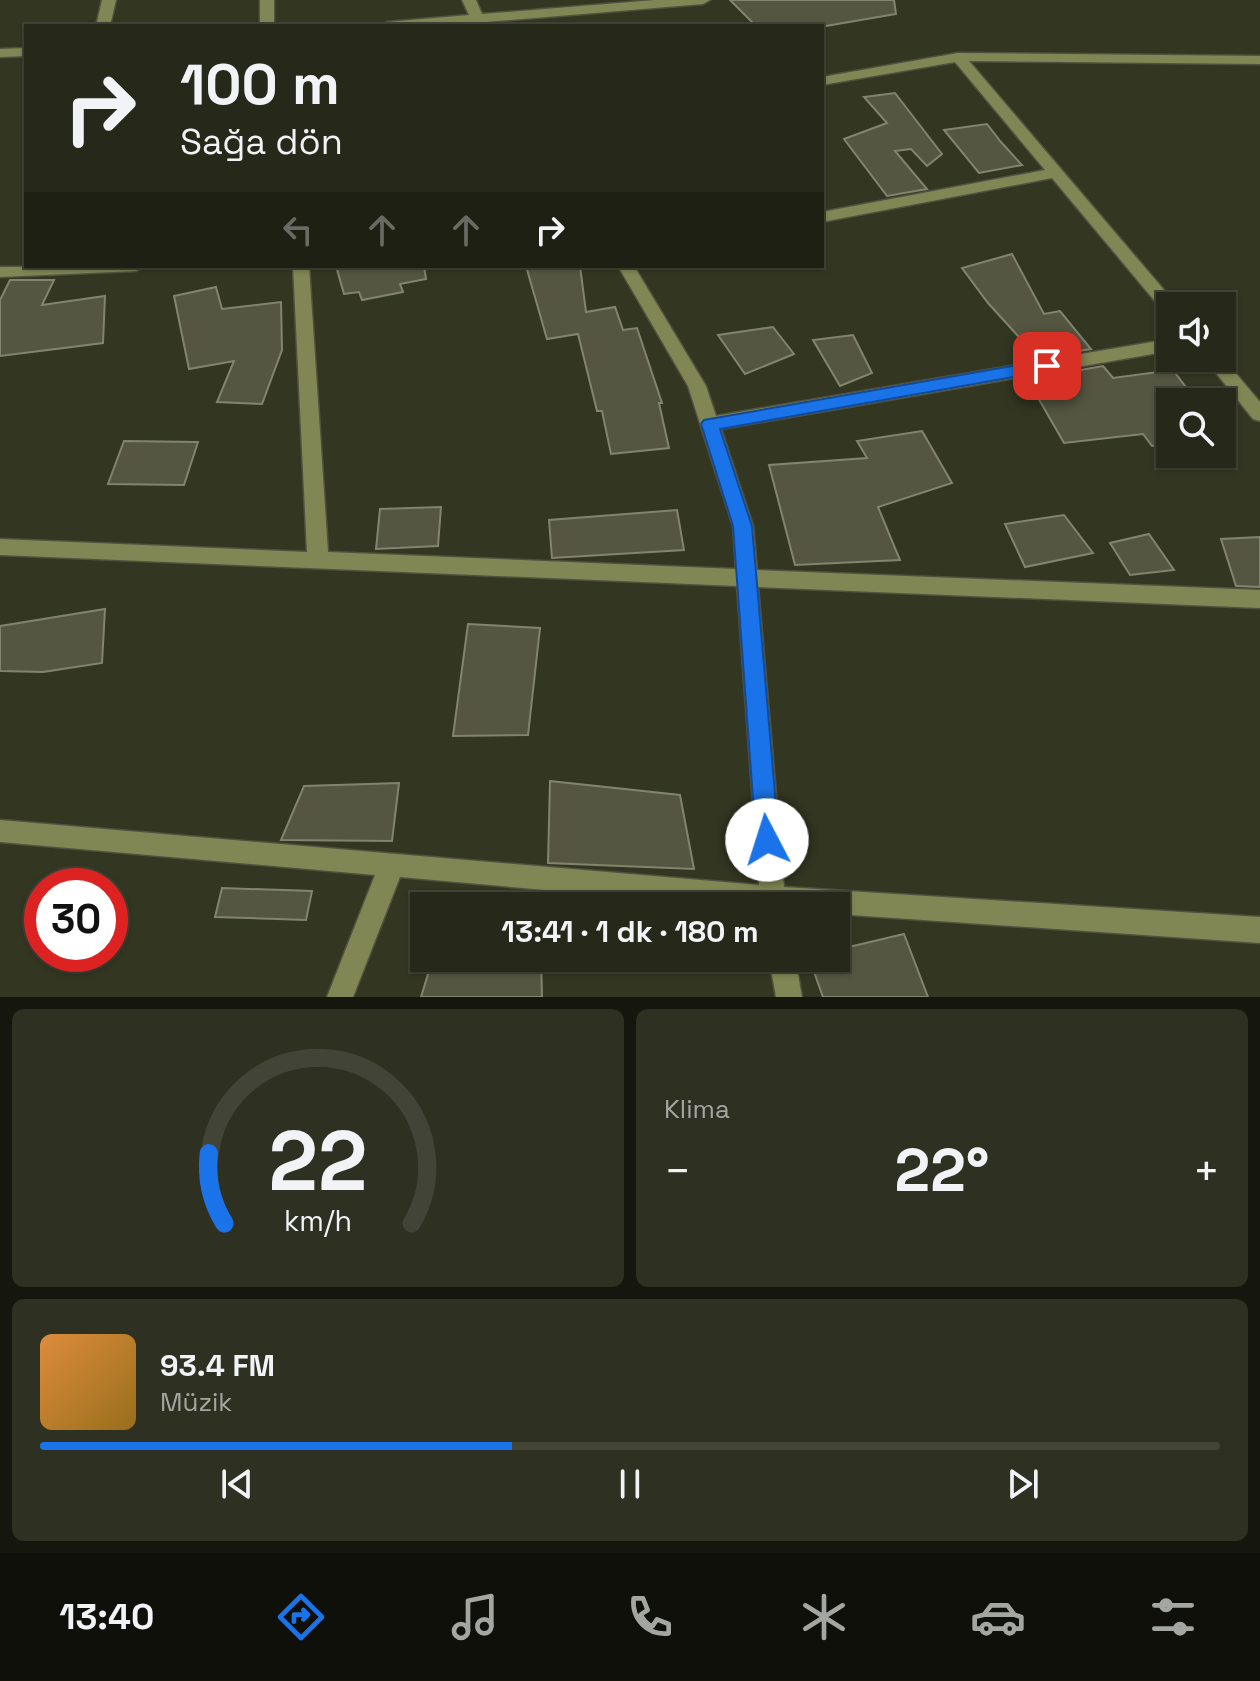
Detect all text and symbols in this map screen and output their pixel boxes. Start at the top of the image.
text: 100 m [180,49,340,120]
icon: right [48,56,152,160]
text: Sağa dön [180,119,343,165]
icon: left [276,208,320,252]
icon: ahead [360,208,404,252]
icon: ahead [444,208,488,252]
icon: right [528,208,572,252]
map controls [1156,292,1236,468]
button: sound [1156,292,1236,372]
pin [1013,332,1081,400]
icon: arrive [1025,344,1069,388]
button: search [1156,388,1236,468]
position arrow [725,798,809,882]
speed limit sign: 30 [24,868,128,972]
text: 13:41 · 1 dk · 180 m [501,912,759,951]
text: Klima [664,1092,730,1126]
text: 22 [269,1108,367,1214]
text: 22° [895,1132,989,1209]
text: − [664,1143,691,1199]
text: + [1193,1143,1220,1199]
text: km/h [284,1203,352,1239]
text: 93.4 FM [160,1346,275,1385]
text: Müzik [160,1385,232,1419]
icon: previous [215,1462,259,1506]
icon: pause [608,1462,652,1506]
icon: next [1001,1462,1045,1506]
icon: directions [273,1589,329,1645]
icon: music [447,1589,503,1645]
icon: phone [622,1589,678,1645]
icon: climate [796,1589,852,1645]
icon: car [970,1589,1026,1645]
icon: filters [1145,1589,1201,1645]
text: 13:40 [59,1594,154,1640]

